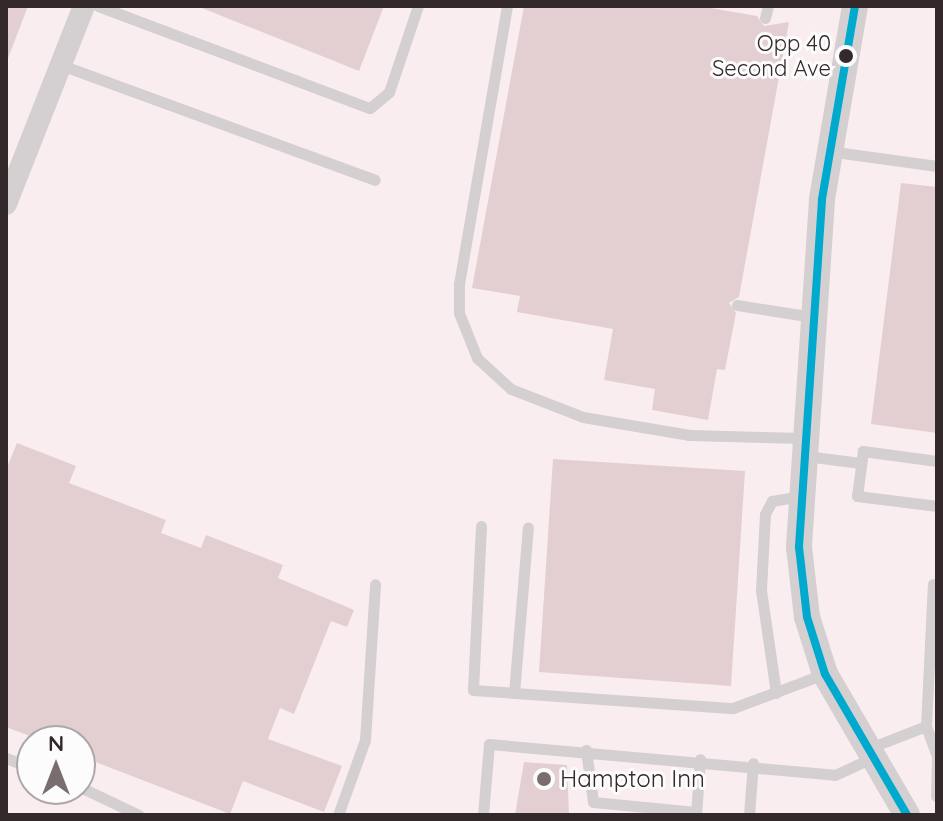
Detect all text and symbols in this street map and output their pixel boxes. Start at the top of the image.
place label: Opp 40 Second Ave [712,30,831,82]
marker: Opp 40 Second Ave [838,48,854,64]
north arrow [16,725,96,805]
text: N [48,729,64,757]
place label: Hampton Inn [560,765,705,793]
marker: Hampton Inn [535,770,553,788]

